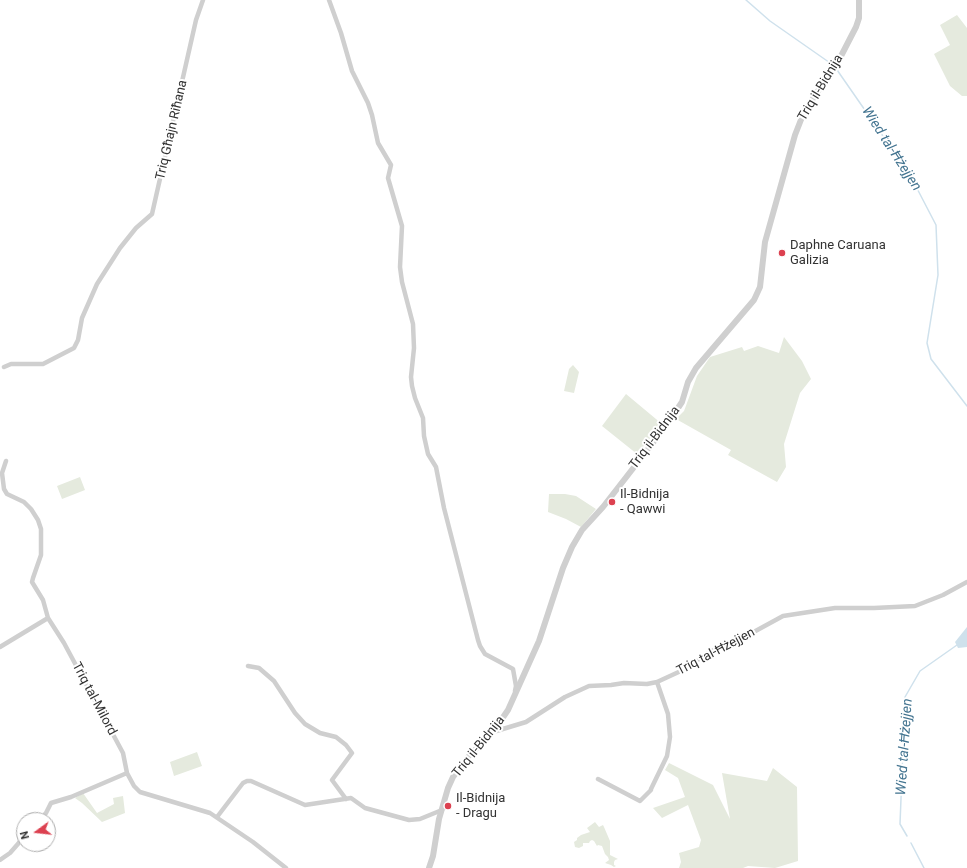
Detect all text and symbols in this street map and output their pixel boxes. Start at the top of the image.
street label: Triq il-Bidnija [795,52,847,124]
street label: Triq Għajn Riħana [153,79,191,181]
water label: Wied tal-Ħżejjen [858,104,924,194]
place label: Daphne Caruana Galizia [790,238,886,269]
marker: Daphne Caruana Galizia [777,248,787,258]
street label: Triq il-Bidnija [626,404,684,472]
place label: Il-Bidnija - Qawwi [620,487,669,518]
marker: Il-Bidnija - Qawwi [607,497,617,507]
street label: Triq tal-Ħżejjen [674,625,758,679]
street label: Triq tal-Milord [68,660,120,738]
water label: Wied tal-Ħżejjen [893,698,917,796]
street label: Triq il-Bidnija [449,713,509,781]
place label: Il-Bidnija - Dragu [456,791,505,822]
marker: Il-Bidnija - Dragu [443,801,453,811]
north arrow [16,812,56,852]
text: N [18,830,32,840]

